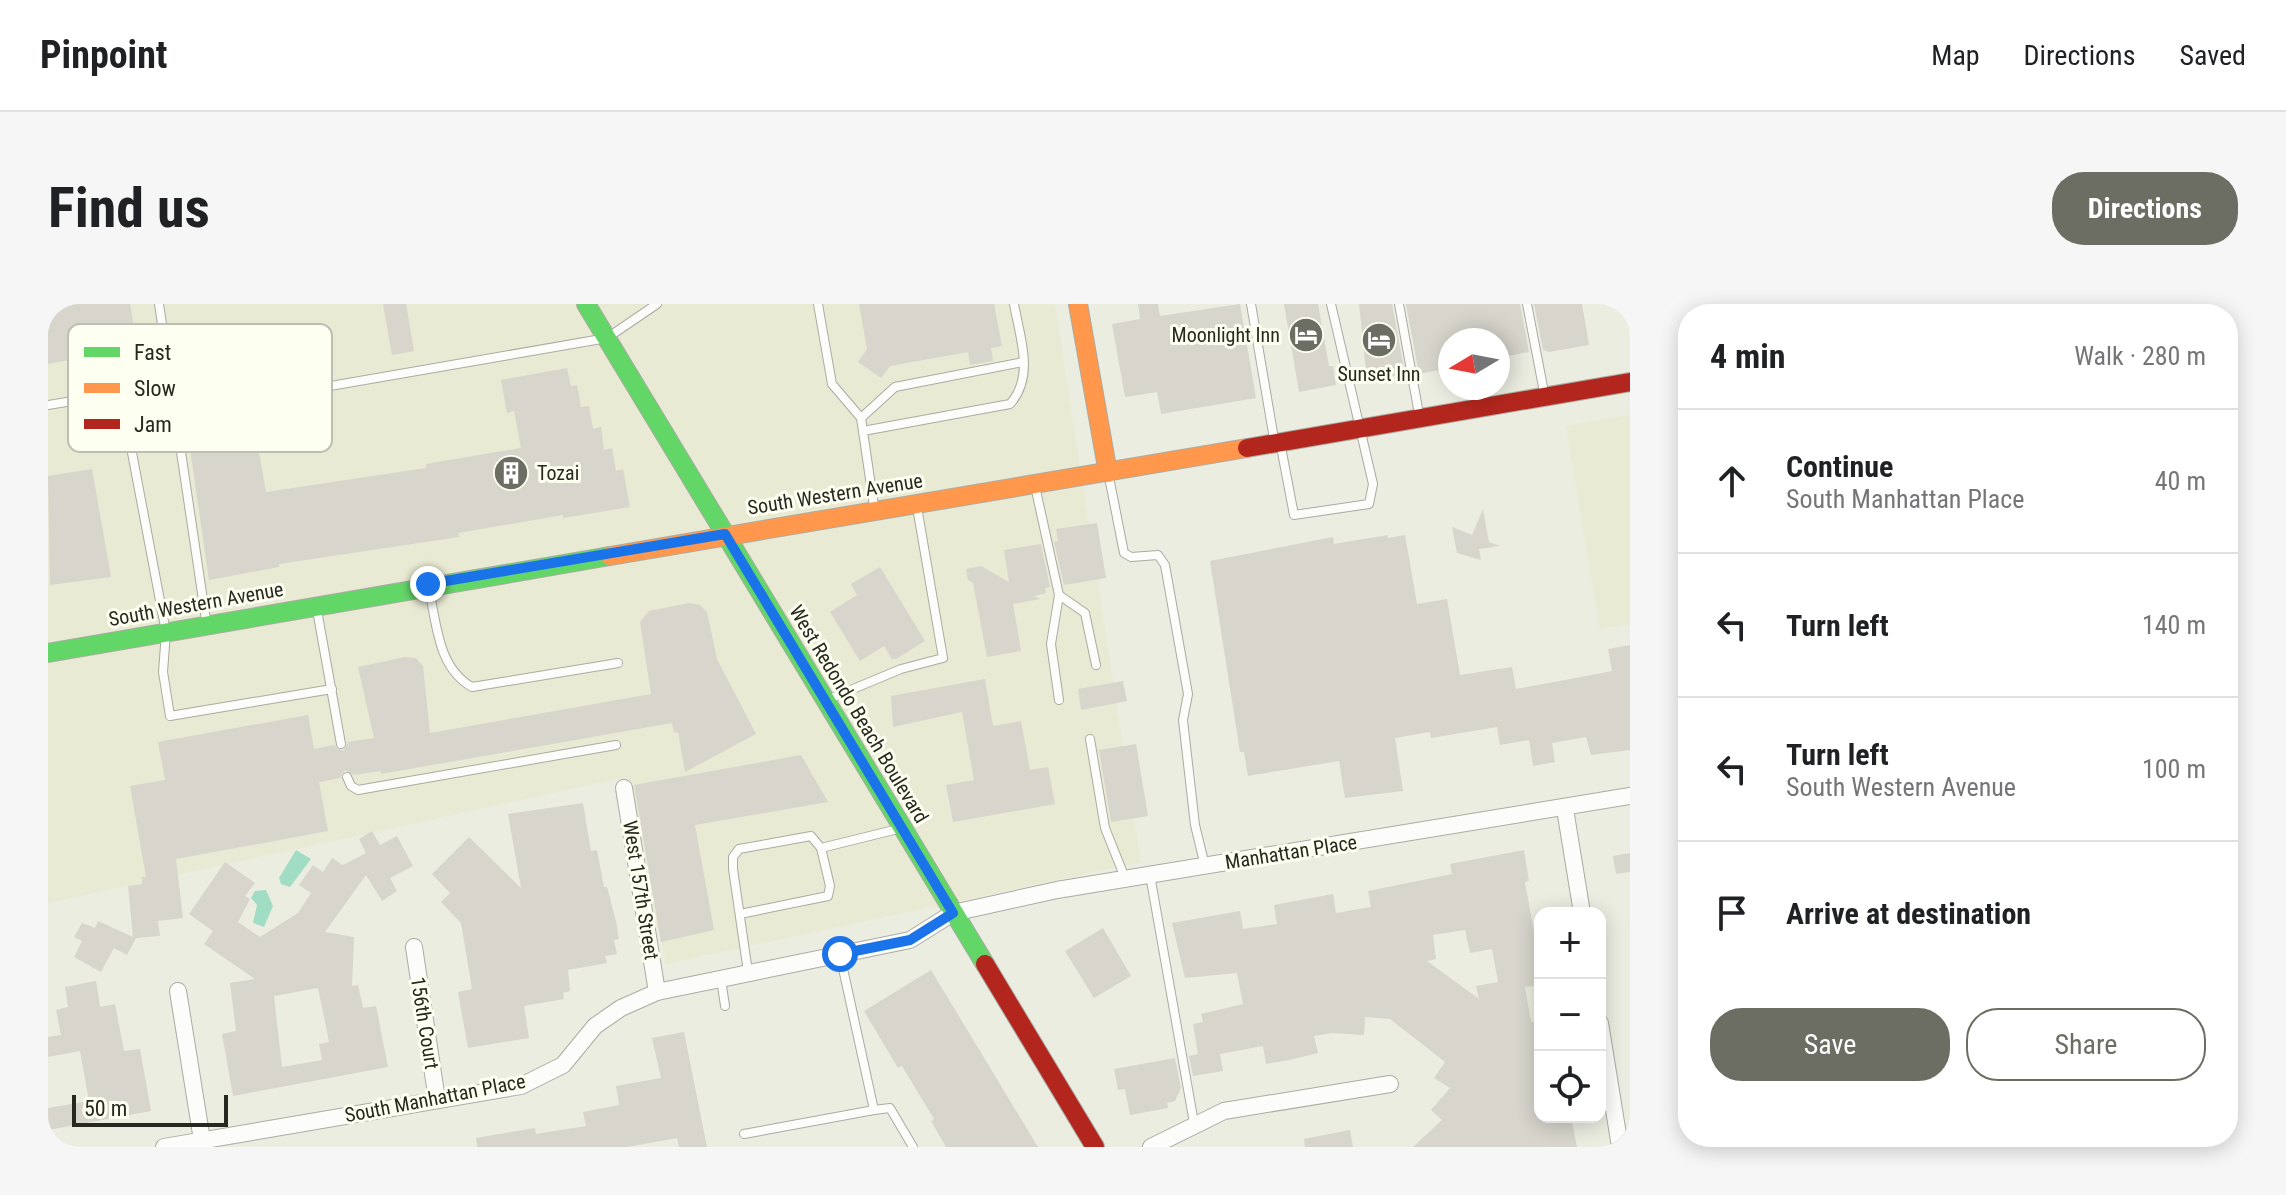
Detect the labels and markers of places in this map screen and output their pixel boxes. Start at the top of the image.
hotel icon: Moonlight Inn [1287,316,1325,354]
hotel icon: Sunset Inn [1360,321,1398,359]
place label: Moonlight Inn [1172,323,1280,347]
place label: Sunset Inn [1337,362,1421,386]
building icon: Tozai [492,454,530,492]
place label: Tozai [537,461,579,485]

